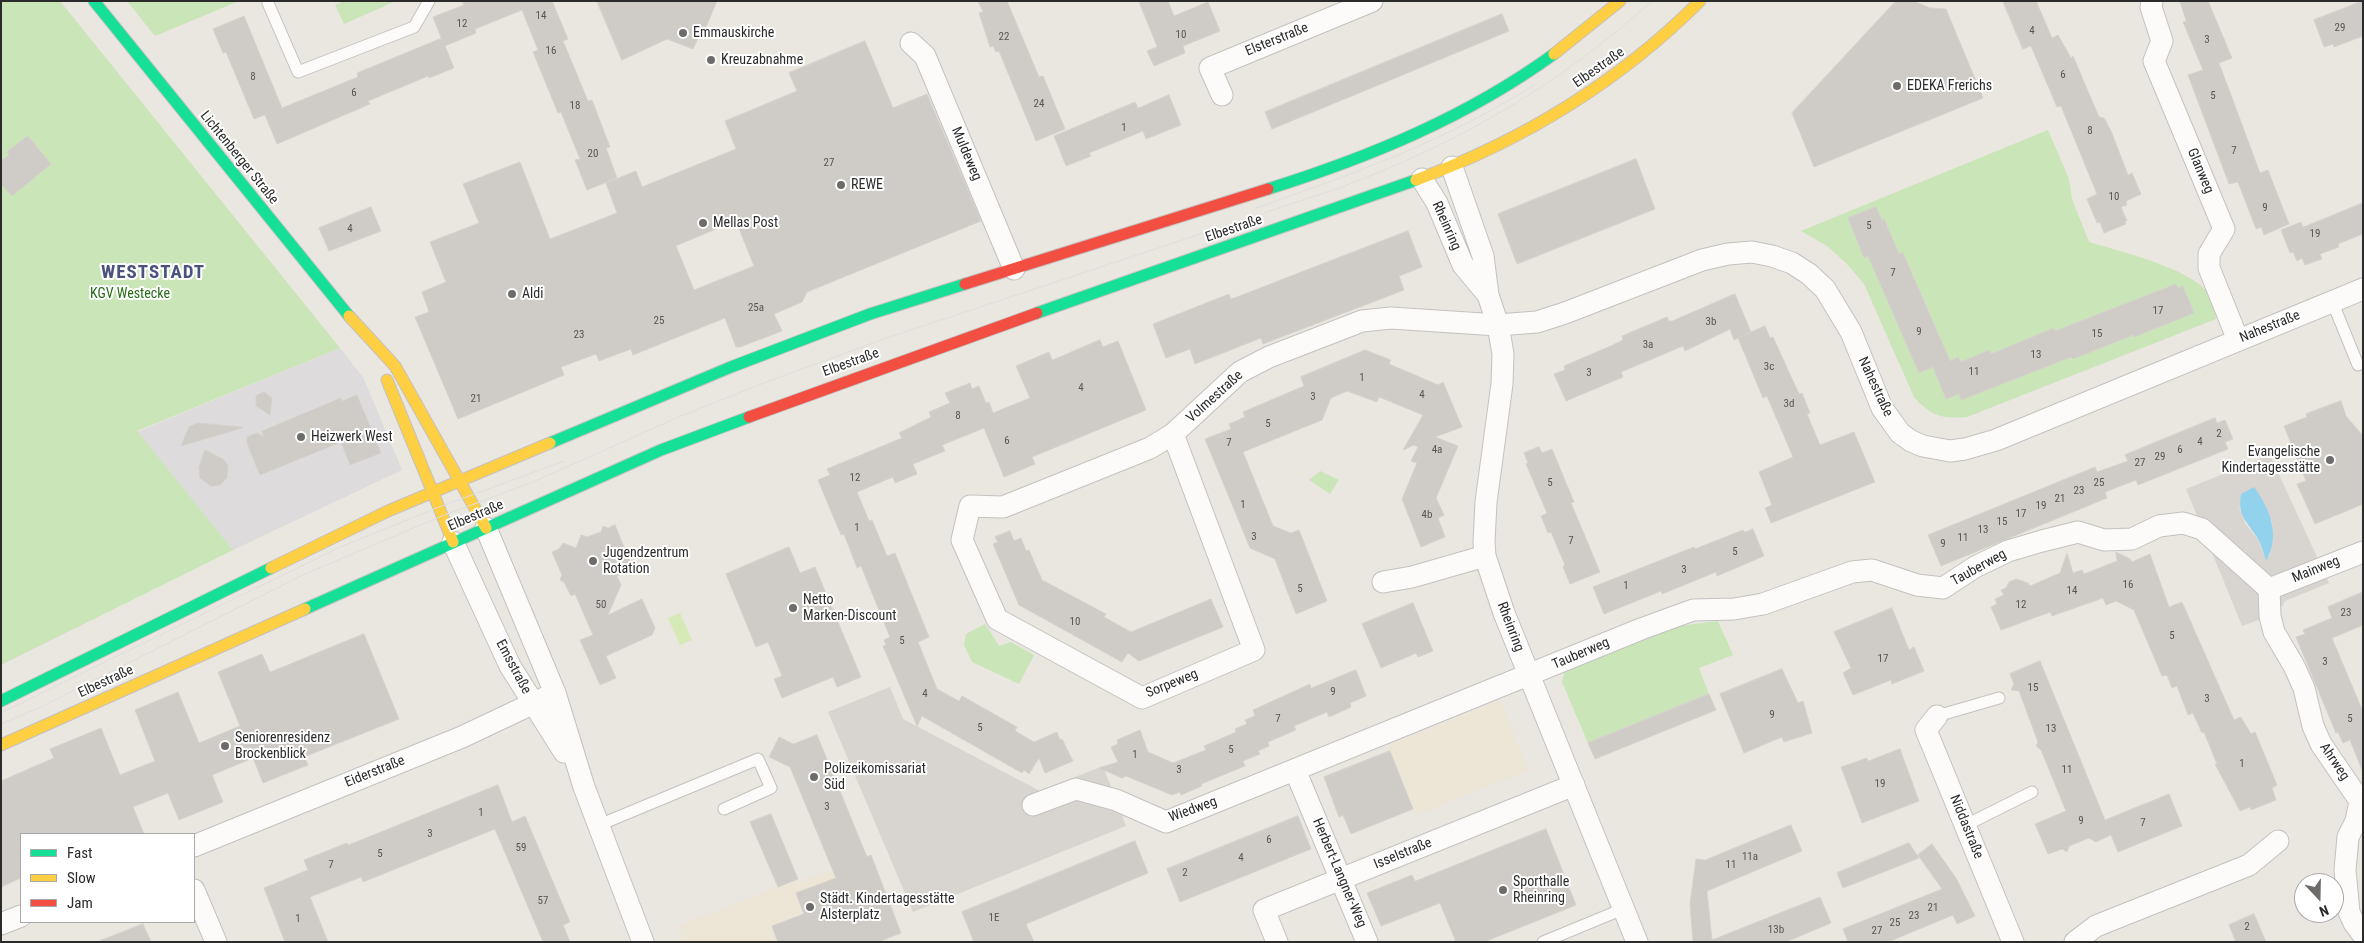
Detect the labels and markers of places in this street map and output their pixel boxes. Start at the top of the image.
place label: Emmauskirche [693,25,774,41]
marker: Emmauskirche [677,27,689,39]
place label: Kreuzabnahme [721,52,803,68]
marker: Kreuzabnahme [705,54,717,66]
place label: EDEKA Frerichs [1907,78,1992,94]
marker: EDEKA Frerichs [1891,80,1903,92]
place label: REWE [851,177,883,193]
marker: REWE [835,179,847,191]
place label: Mellas Post [713,215,778,231]
marker: Mellas Post [697,217,709,229]
place label: Aldi [522,286,543,302]
marker: Aldi [506,288,518,300]
place label: Heizwerk West [311,429,393,445]
marker: Heizwerk West [295,431,307,443]
place label: Evangelische Kindertagesstätte [2221,444,2320,477]
marker: Evangelische Kindertagesstätte [2324,454,2336,466]
place label: Jugendzentrum Rotation [603,545,689,578]
marker: Jugendzentrum Rotation [587,555,599,567]
place label: Netto Marken-Discount [803,592,896,624]
marker: Netto Marken-Discount [787,602,799,614]
place label: Seniorenresidenz Brockenblick [235,730,330,762]
marker: Seniorenresidenz Brockenblick [219,740,231,752]
place label: Polizeikomissariat Süd [824,761,926,794]
marker: Polizeikomissariat Süd [808,771,820,783]
place label: Sporthalle Rheinring [1513,874,1569,906]
marker: Sporthalle Rheinring [1497,884,1509,896]
place label: Städt. Kindertagesstätte Alsterplatz [820,891,955,924]
marker: Städt. Kindertagesstätte Alsterplatz [804,901,816,913]

